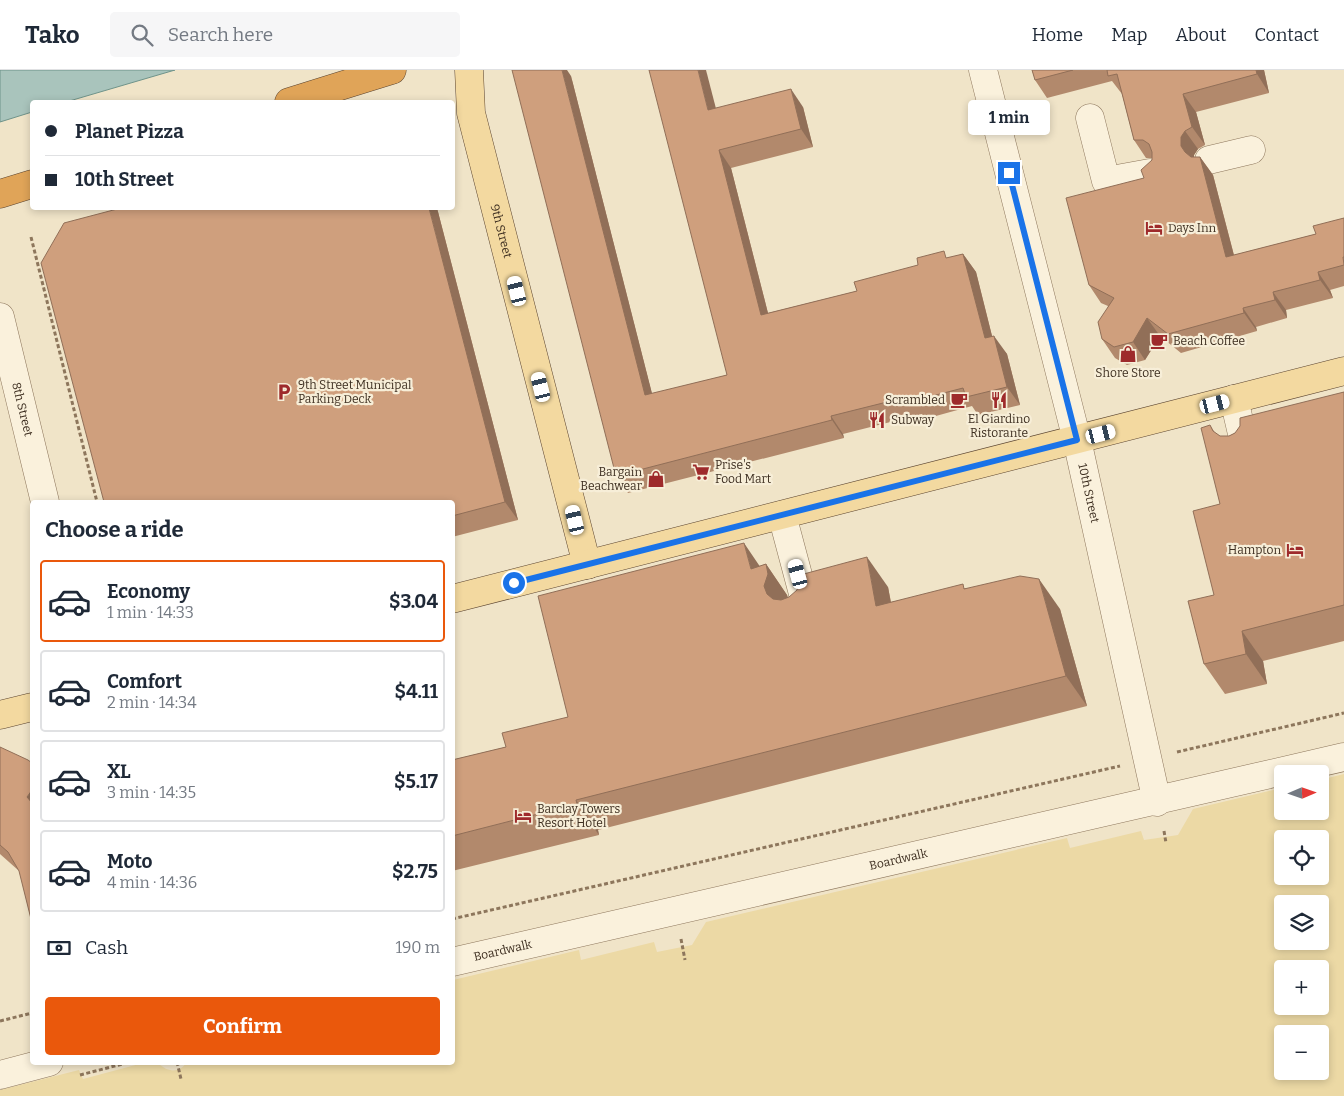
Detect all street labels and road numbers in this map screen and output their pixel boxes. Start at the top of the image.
street label: 9th Street [488,203,515,260]
street label: 8th Street [9,381,36,438]
street label: 10th Street [1075,462,1102,525]
street label: Boardwalk [868,846,929,873]
street label: Boardwalk [472,937,533,964]

